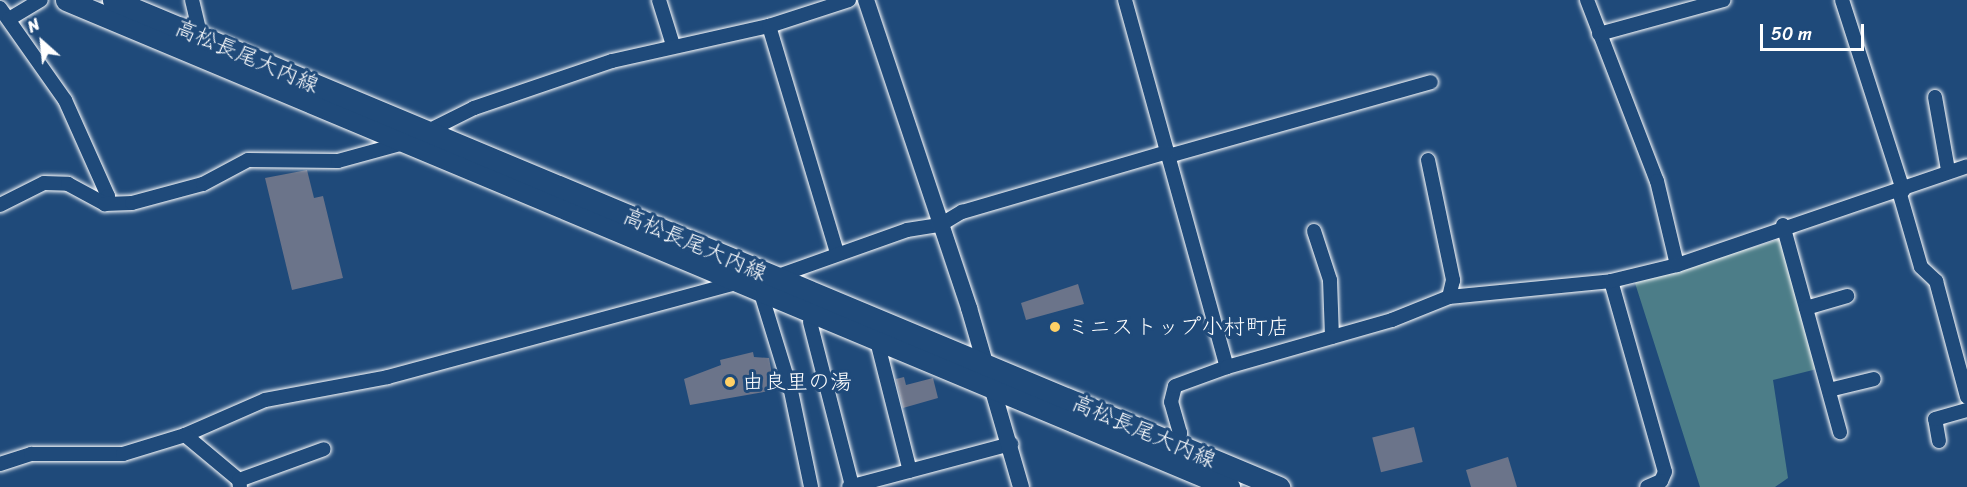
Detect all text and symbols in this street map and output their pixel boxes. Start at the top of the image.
text: N [22,10,45,41]
north arrow [12,12,72,72]
scale bar [1763,12,1866,50]
street label: 高松長尾大内線 [171,14,323,98]
text: 50 m [1771,18,1812,50]
street label: 高松長尾大内線 [619,202,771,286]
place label: ミニストップ小村町店 [1067,314,1287,340]
marker: ミニストップ小村町店 [1048,320,1062,334]
place label: 由良里の湯 [742,369,852,395]
marker: 由良里の湯 [723,375,737,389]
street label: 高松長尾大内線 [1068,389,1220,473]

